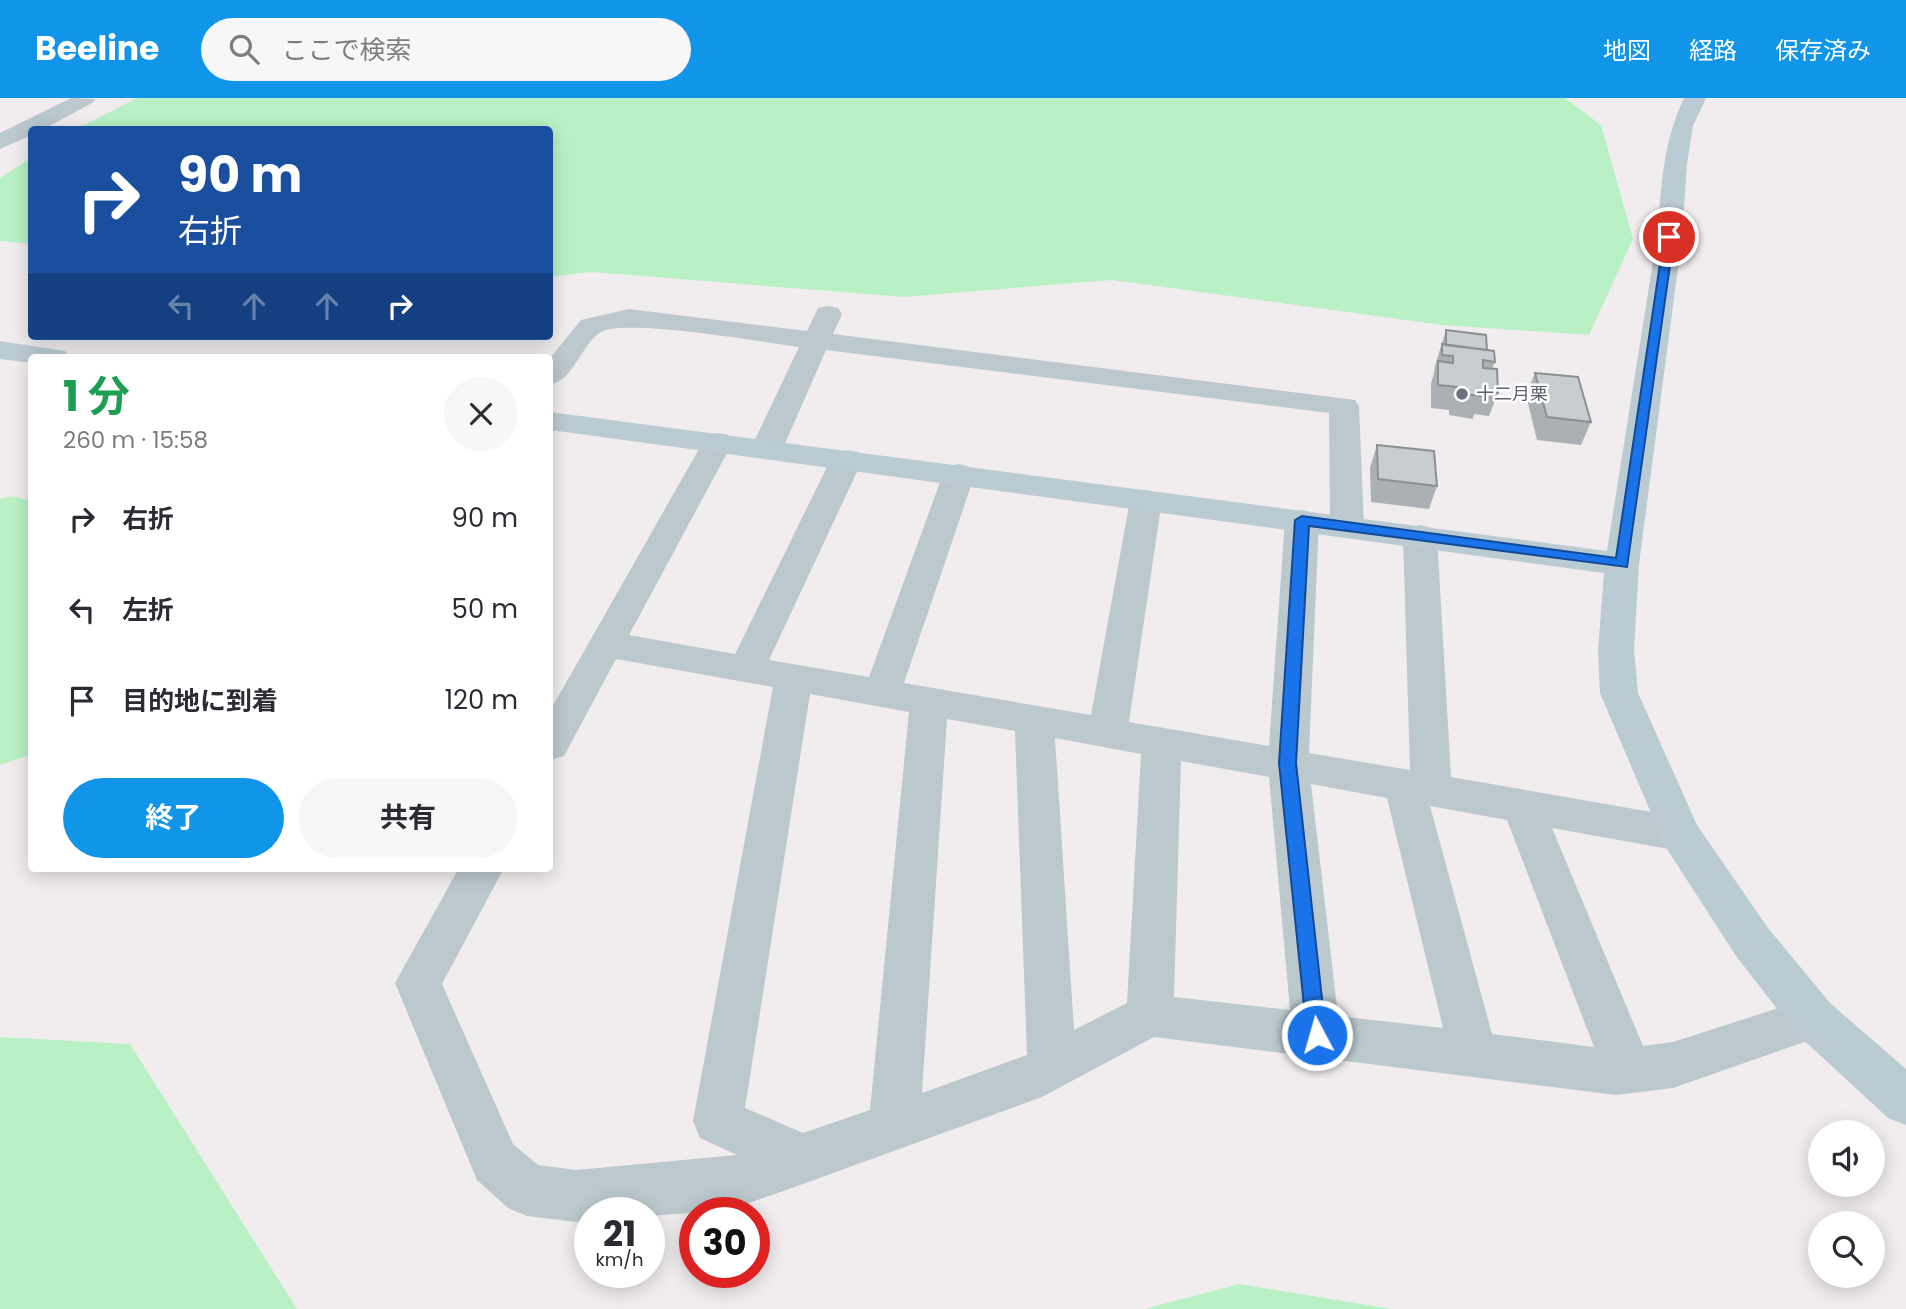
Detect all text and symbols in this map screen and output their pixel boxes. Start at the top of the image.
search box [201,18,691,81]
text: Beeline [35,25,159,72]
icon: search [225,30,263,68]
text: ここで検索 [281,32,411,68]
text: 地図 [1603,34,1651,67]
text: 経路 [1689,34,1737,67]
text: 保存済み [1775,34,1871,67]
text: 90 m [178,141,302,209]
icon: right [63,154,154,245]
pin [1639,207,1699,267]
text: 右折 [178,208,242,253]
icon: arrive [1650,218,1688,256]
icon: left [162,287,200,325]
icon: ahead [235,287,273,325]
icon: ahead [308,287,346,325]
icon: right [381,287,419,325]
text: 1 分 [63,367,130,426]
button: close [444,377,518,451]
place label: 十二月栗 [1476,381,1548,406]
marker: 十二月栗 [1454,386,1470,402]
text: 260 m · 15:58 [63,424,208,456]
icon: right [63,500,101,538]
text: 90 m [452,500,518,536]
text: 右折 [122,501,174,537]
icon: left [63,591,101,629]
text: 50 m [452,591,518,627]
text: 左折 [122,592,174,628]
icon: arrive [63,682,101,720]
text: 120 m [445,682,518,718]
text: 目的地に到着 [122,683,278,719]
button: 終了 [63,778,284,858]
button: 共有 [298,778,518,858]
position arrow [1280,998,1354,1072]
map controls [1808,1120,1885,1288]
button: sound [1808,1120,1885,1197]
speed limit sign: 30 [679,1197,770,1288]
text: 21 [603,1209,636,1258]
button: search [1808,1211,1885,1288]
text: km/h [596,1247,643,1272]

